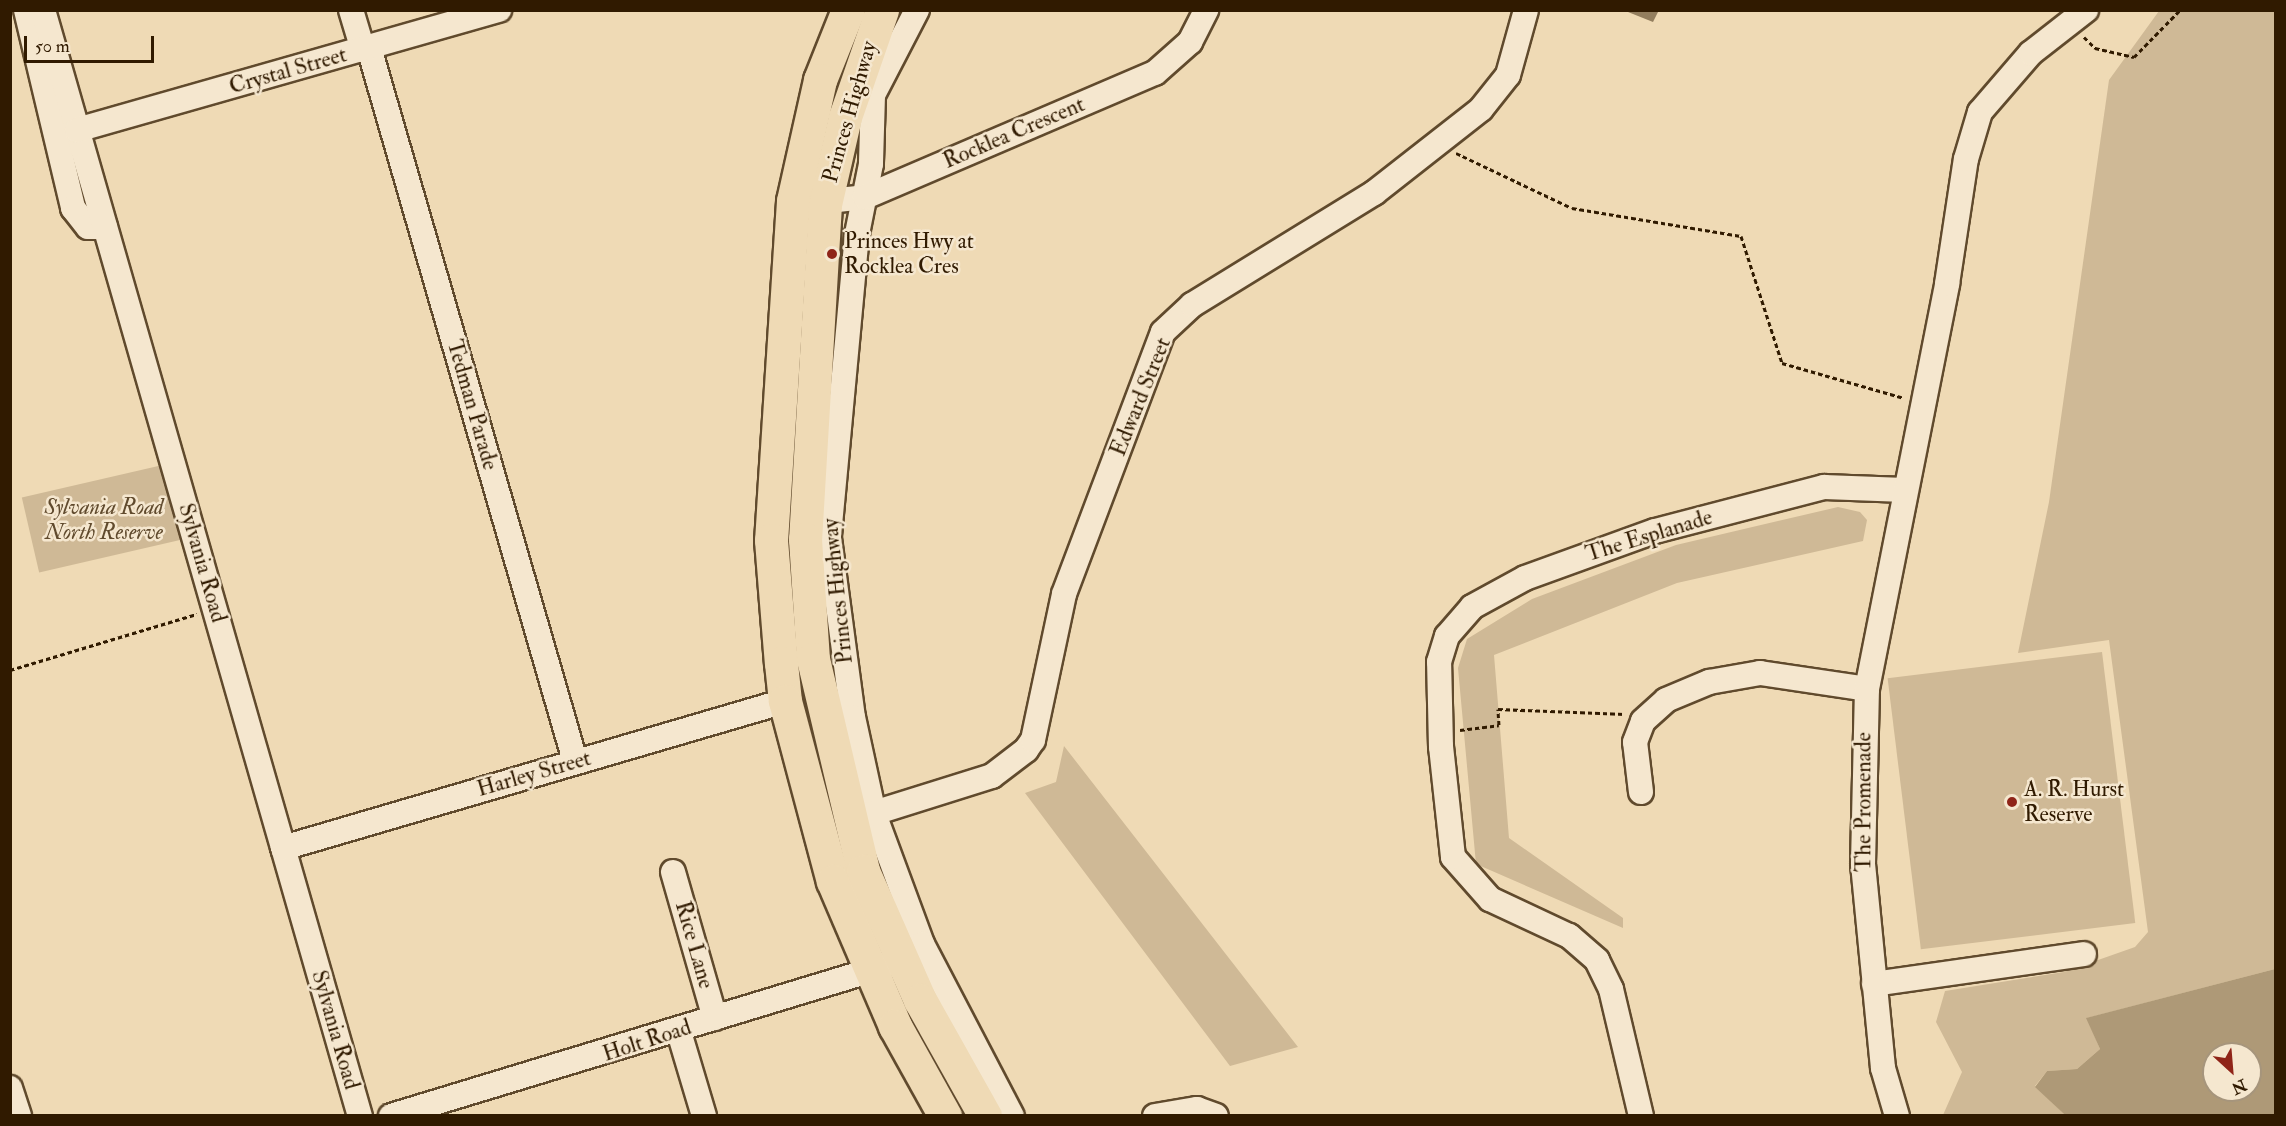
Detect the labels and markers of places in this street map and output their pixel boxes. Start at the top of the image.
place label: Princes Hwy at Rocklea Cres [844,228,974,280]
marker: Princes Hwy at Rocklea Cres [825,247,839,261]
place label: A. R. Hurst Reserve [2024,776,2124,828]
marker: A. R. Hurst Reserve [2005,795,2019,809]

